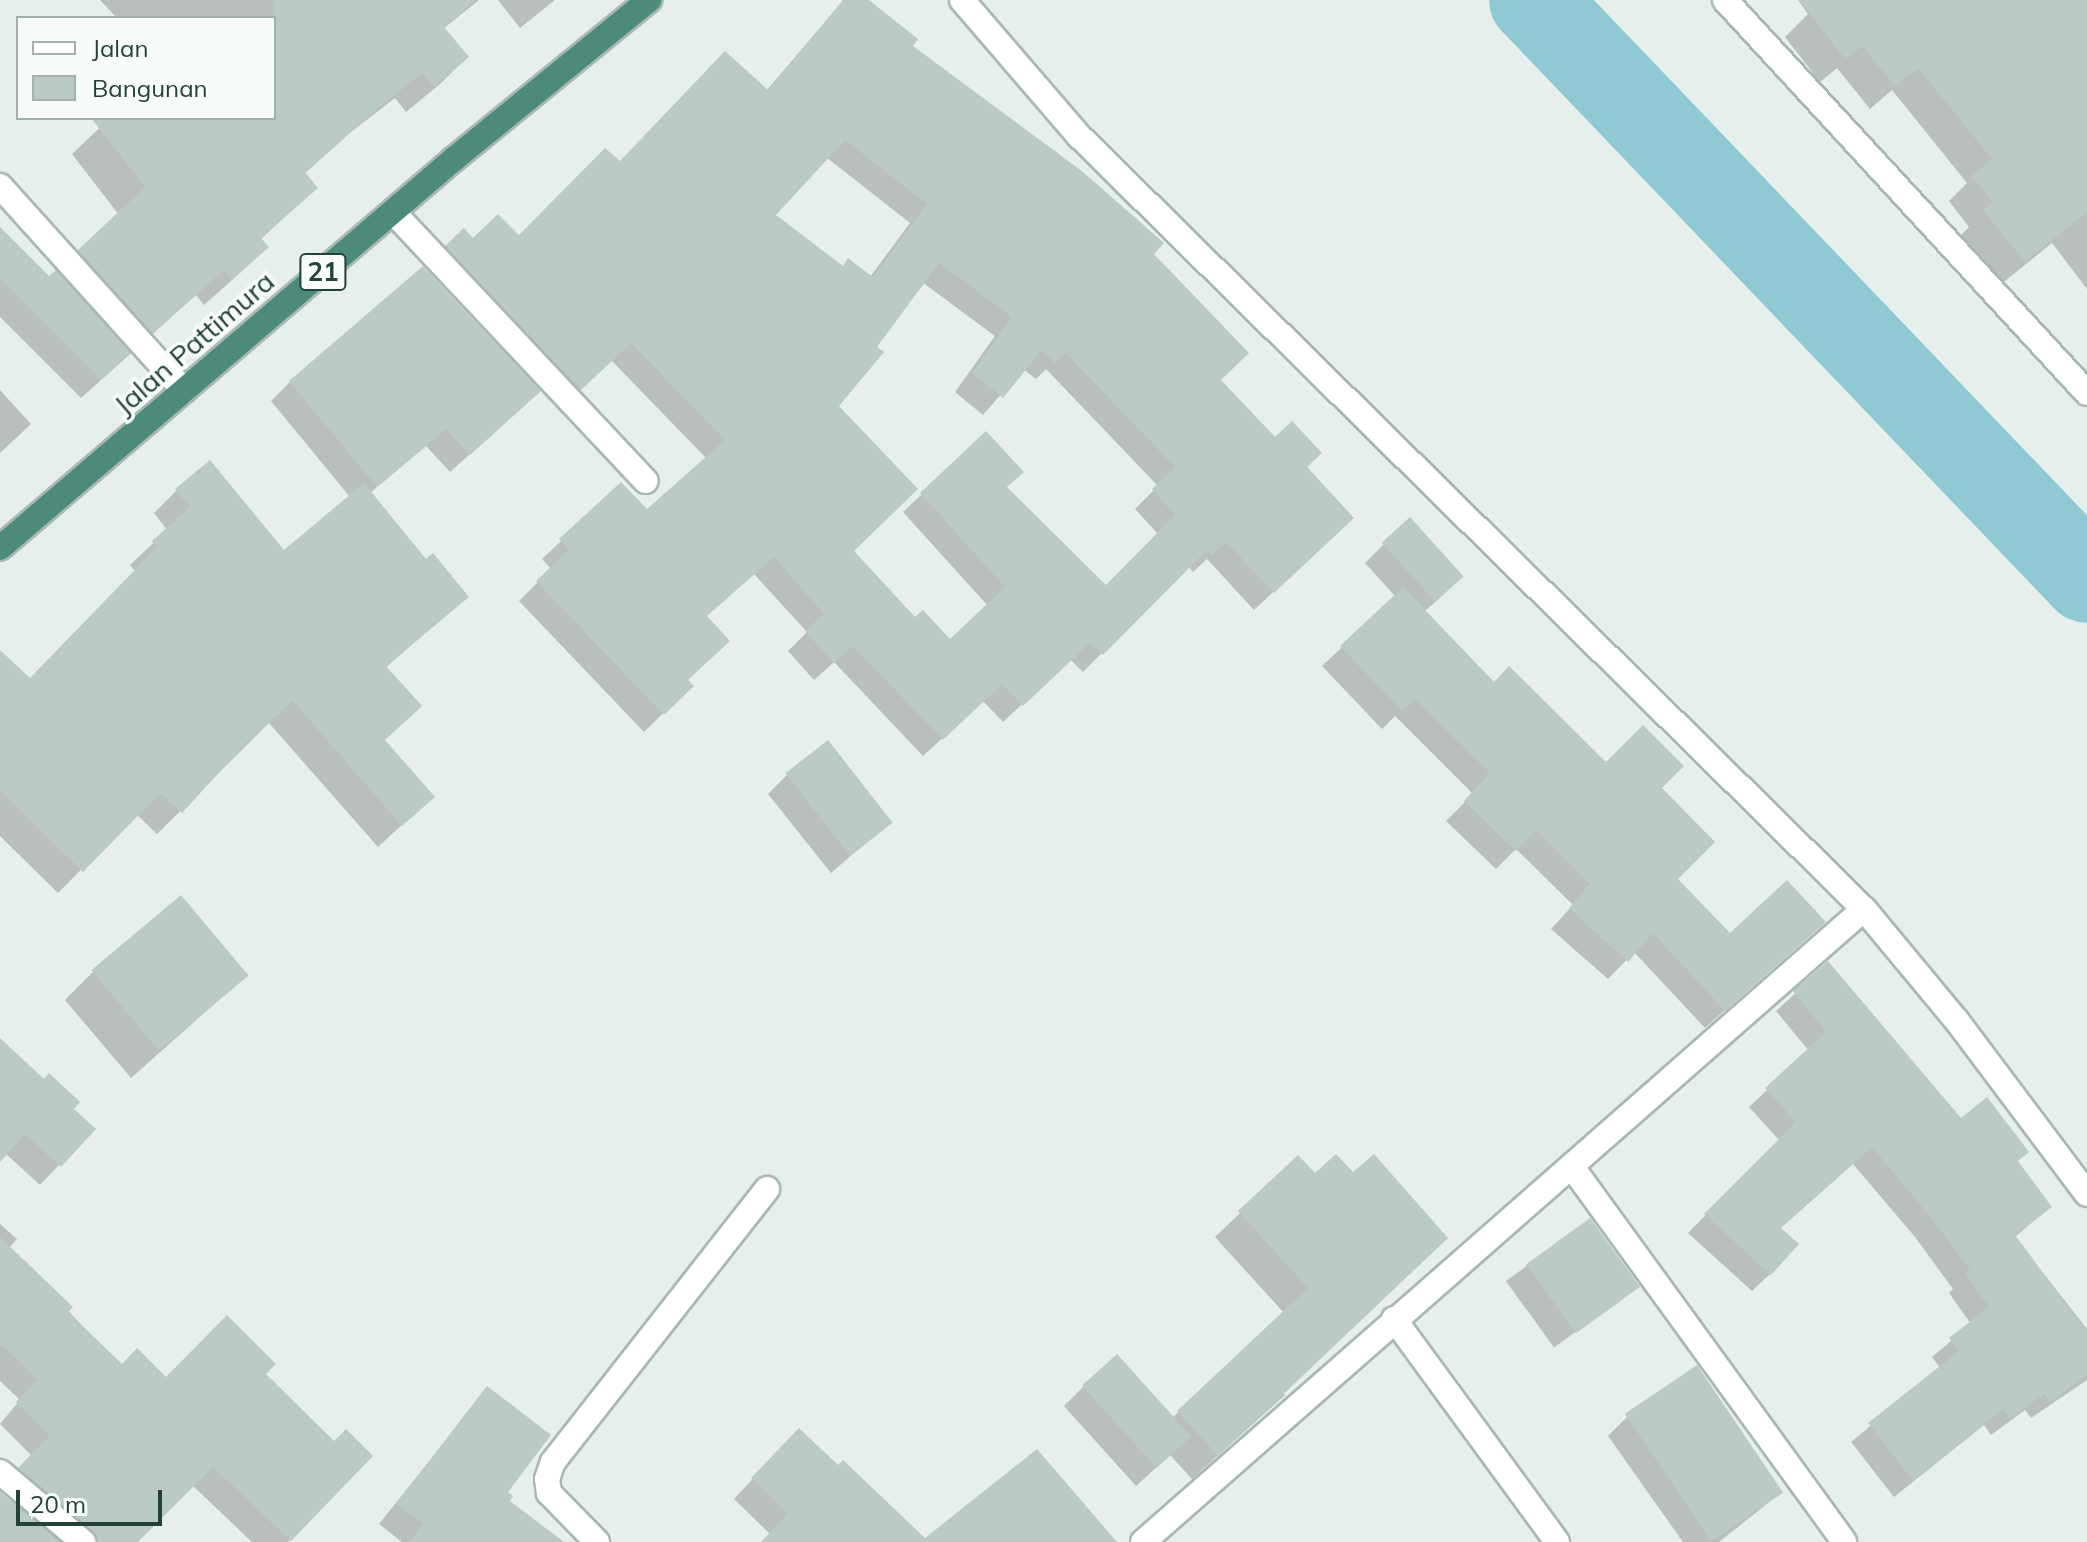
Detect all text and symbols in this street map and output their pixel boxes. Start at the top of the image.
legend [16,16,276,120]
text: Jalan [92,33,148,63]
text: Bangunan [92,73,208,103]
road number: 21 [299,250,347,294]
street label: Jalan Pattimura [107,264,281,422]
scale bar [20,1474,166,1524]
text: 20 m [30,1489,86,1519]

